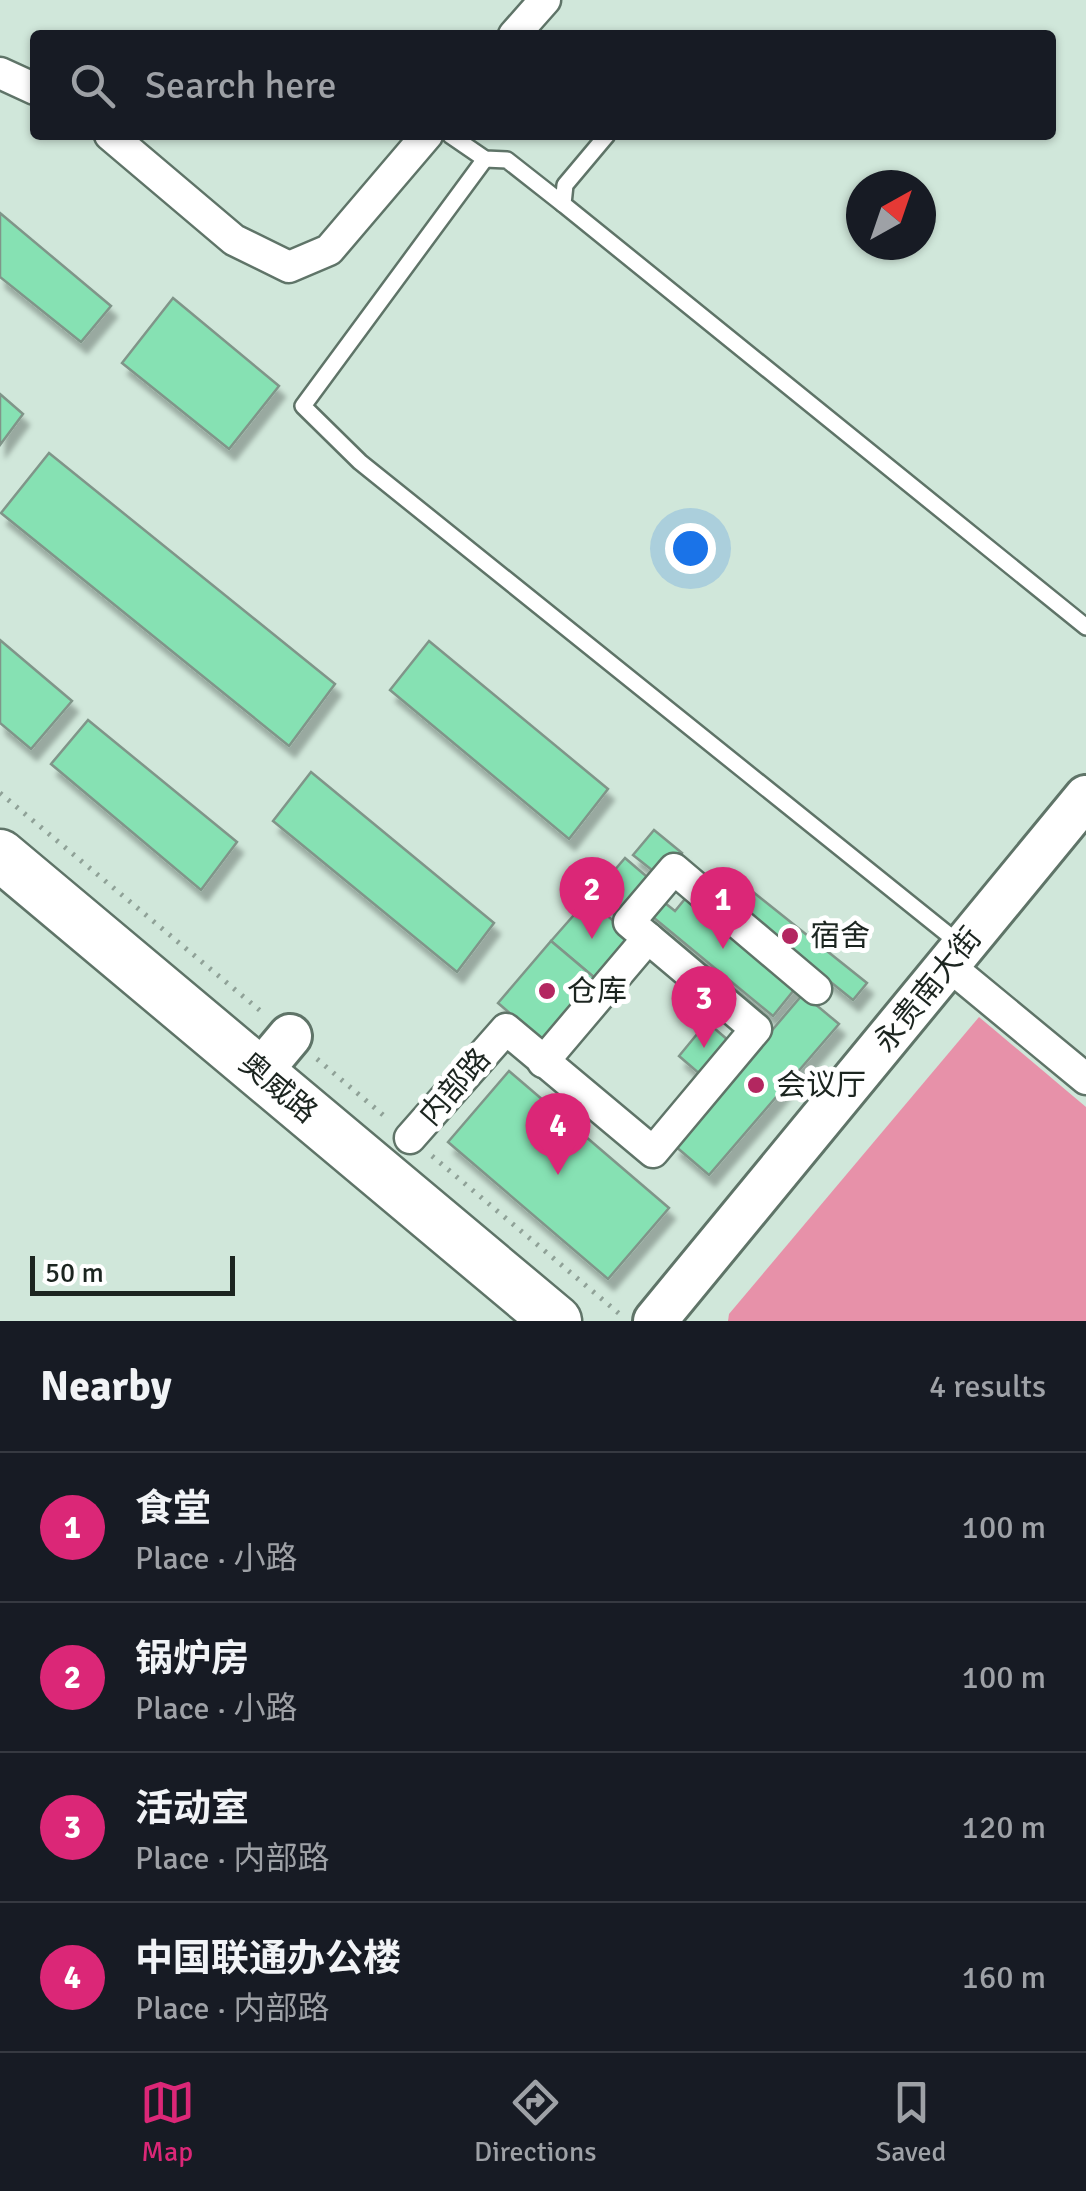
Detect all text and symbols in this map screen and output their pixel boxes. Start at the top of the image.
search box [30,30,1056,140]
icon: search [65,58,120,113]
text: Search here [145,62,337,109]
north arrow [846,170,936,260]
your location [665,523,716,574]
pin: 2 [560,856,624,939]
pin: 1 [690,866,756,949]
place label: 宿舍 [810,918,870,955]
street label: 永贵南大街 [866,920,990,1060]
marker: 宿舍 [779,925,801,947]
pin: 3 [672,966,736,1048]
place label: 仓库 [567,973,627,1010]
marker: 仓库 [536,980,558,1002]
street label: 内部路 [412,1041,498,1133]
street label: 奥威路 [232,1045,324,1131]
place label: 会议厅 [776,1067,866,1104]
marker: 会议厅 [745,1074,767,1096]
pin: 4 [526,1092,590,1175]
scale bar [30,1251,235,1296]
text: 50 m [45,1256,104,1290]
text: Nearby [40,1361,172,1412]
text: 4 results [929,1367,1046,1406]
text: 食堂 [135,1485,211,1532]
text: 1 [64,1508,81,1547]
text: 100 m [962,1508,1046,1547]
text: Place · 小路 [135,1539,297,1578]
text: 锅炉房 [135,1635,249,1682]
text: 2 [64,1658,81,1697]
text: 100 m [962,1658,1046,1697]
text: Place · 小路 [135,1689,297,1728]
text: 活动室 [135,1785,249,1832]
text: 3 [64,1808,81,1847]
text: 120 m [962,1808,1046,1847]
text: Place · 内部路 [135,1839,329,1878]
text: 中国联通办公楼 [135,1935,401,1982]
text: 4 [64,1958,81,1997]
text: 160 m [962,1958,1046,1997]
text: Place · 内部路 [135,1989,329,2028]
tab: Map [140,2075,195,2169]
tab: Directions [474,2075,596,2169]
tab: Saved [876,2075,946,2169]

